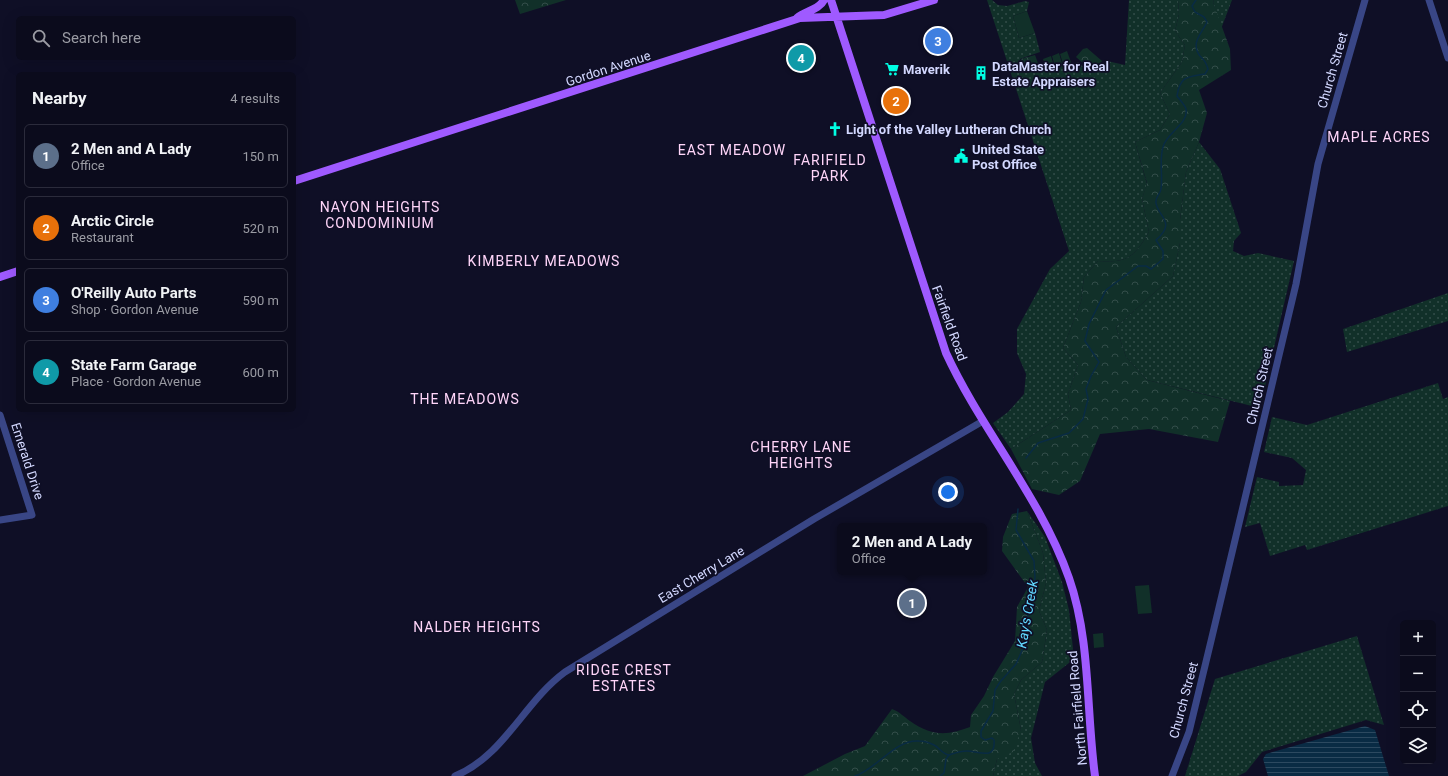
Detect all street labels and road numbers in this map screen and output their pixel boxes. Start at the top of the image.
street label: Church Street [1314,30,1351,110]
street label: Gordon Avenue [564,48,653,89]
street label: Fairfield Road [929,283,970,363]
street label: Church Street [1243,346,1276,426]
street label: Emerald Drive [8,421,47,502]
street label: East Cherry Lane [656,543,747,606]
street label: North Fairfield Road [1065,650,1090,766]
street label: Church Street [1166,660,1201,740]

